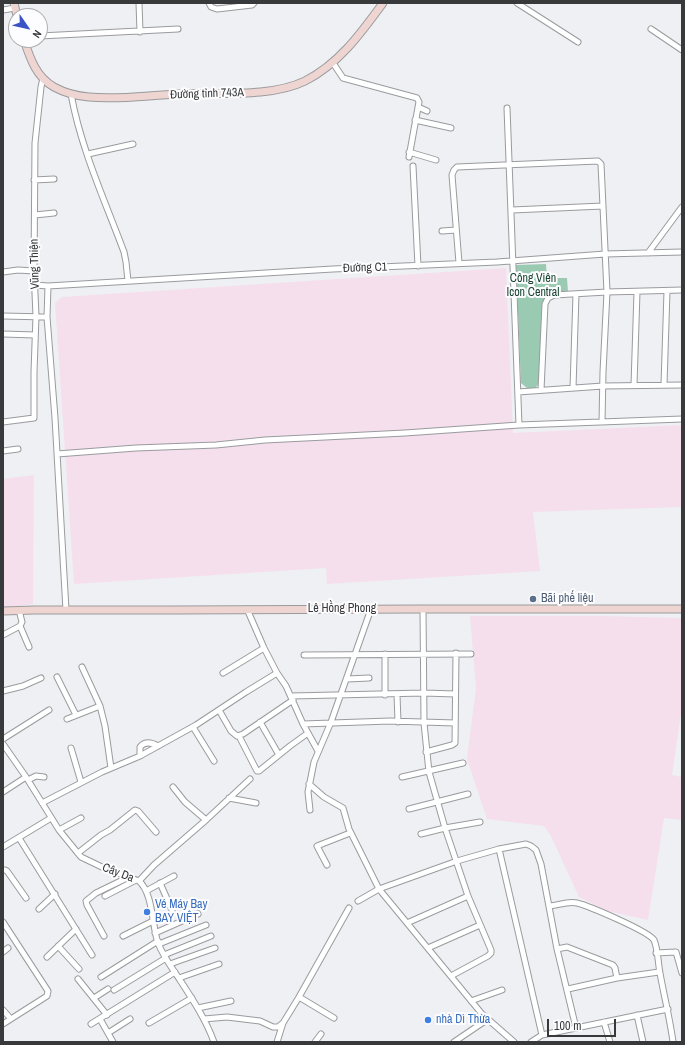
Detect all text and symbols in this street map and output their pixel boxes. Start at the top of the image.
north arrow [8,8,48,48]
text: N [29,28,45,41]
street label: Đường tỉnh 743A [170,86,244,102]
street label: Vũng Thiện [27,239,43,289]
street label: Đường C1 [343,260,387,276]
park label: Công Viên Icon Central [506,272,560,300]
place label: Bãi phế liệu [541,592,594,606]
marker: Bãi phế liệu [528,594,538,604]
street label: Lê Hồng Phong [308,602,376,616]
street label: Cây Da [100,860,136,886]
place label: Vé Máy Bay BAY VIỆT [155,898,208,926]
marker: Vé Máy Bay BAY VIỆT [142,907,152,917]
scale bar [549,1011,618,1037]
place label: nhà Dì Thừa [436,1013,490,1027]
marker: nhà Dì Thừa [423,1015,433,1025]
text: 100 m [554,1018,581,1034]

